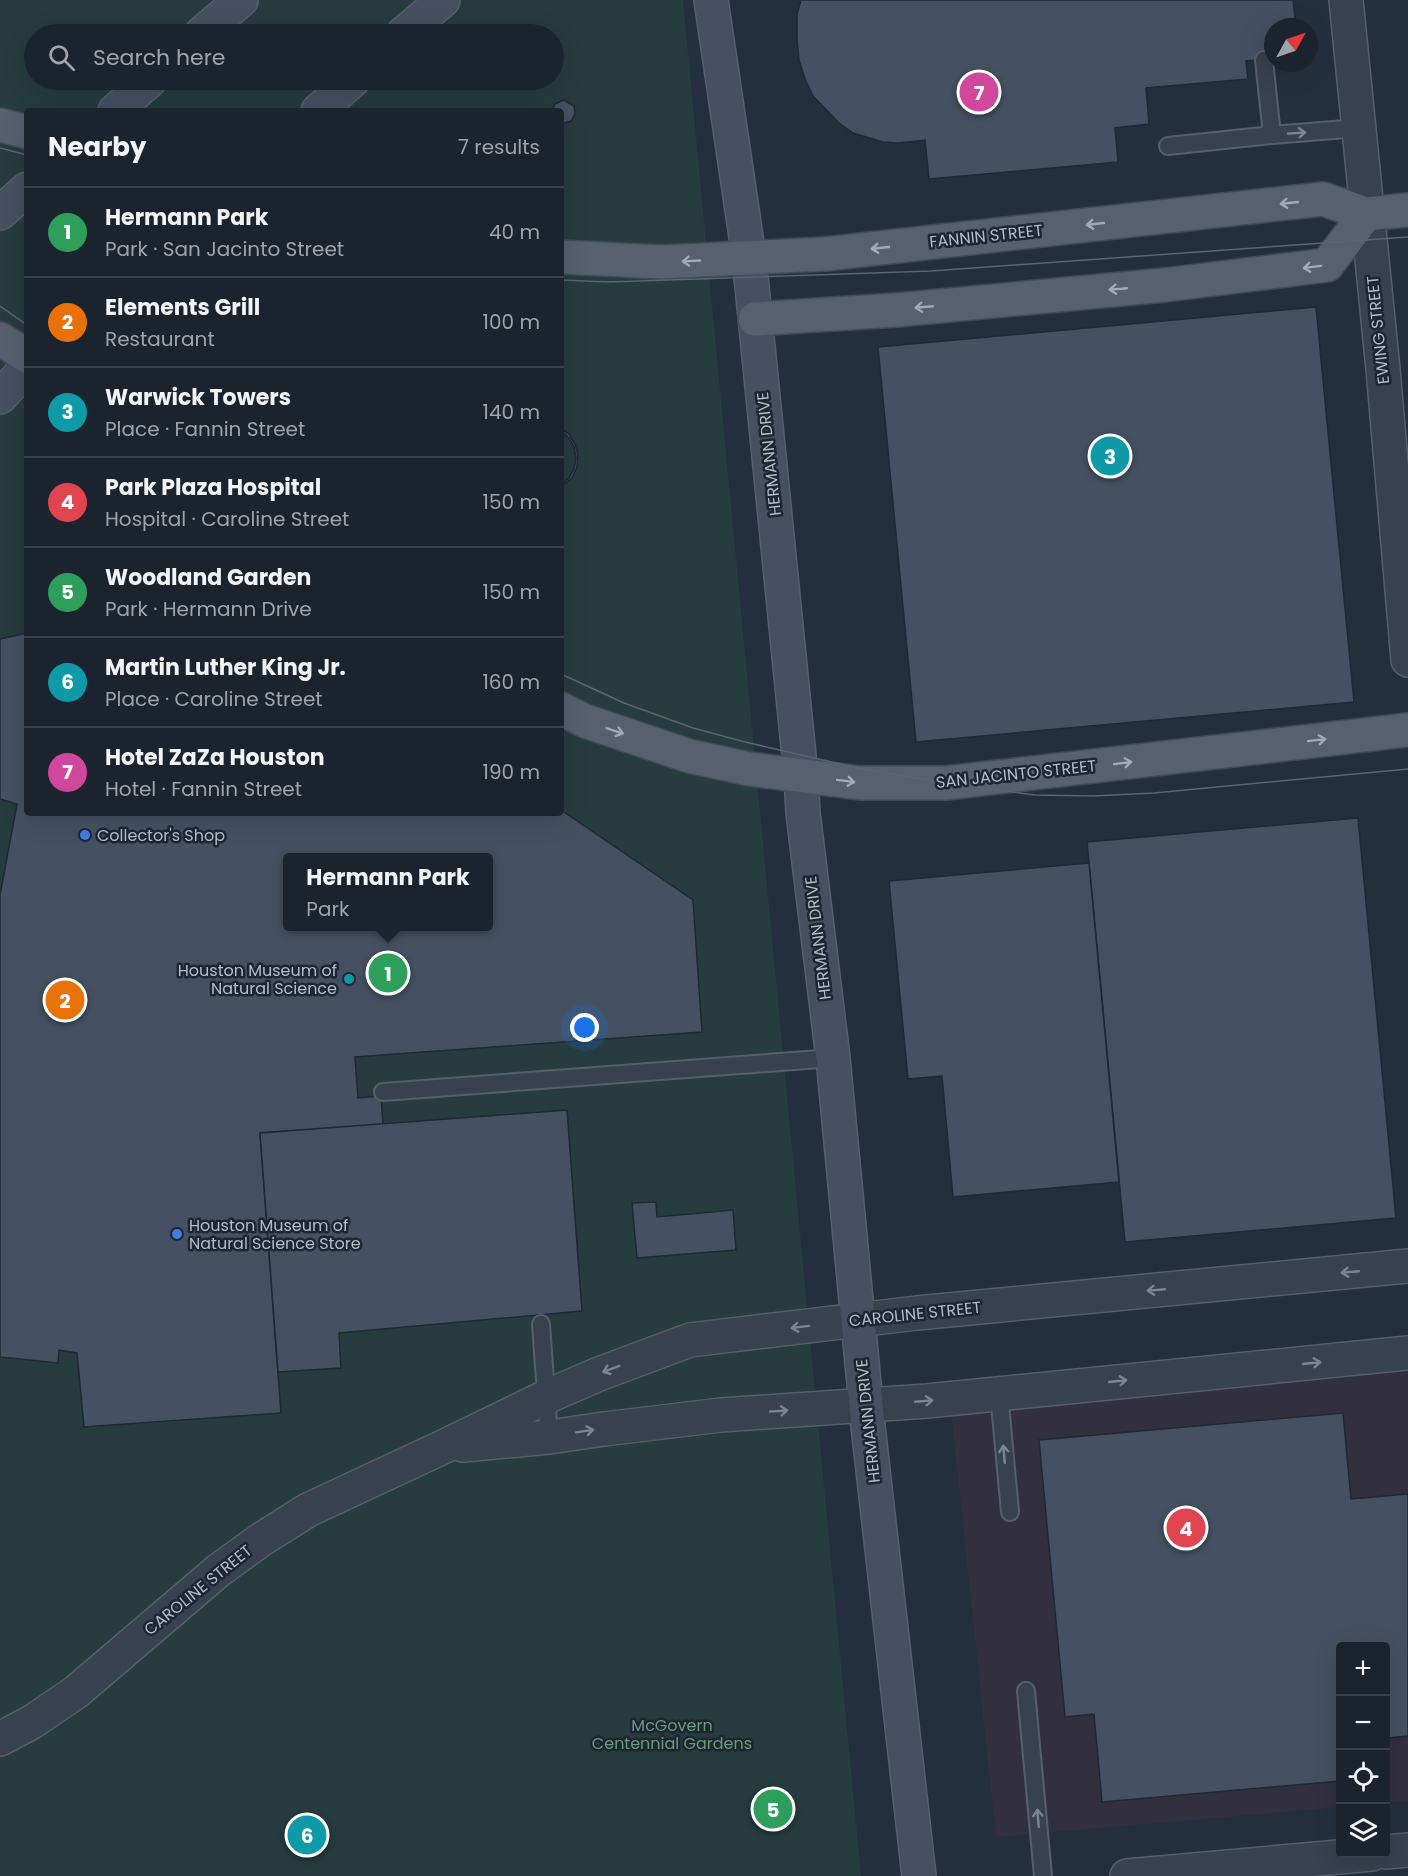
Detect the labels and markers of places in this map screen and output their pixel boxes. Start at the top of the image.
pin: 7 [960,70,998,115]
pin: 3 [1090,434,1130,478]
place label: Collector's Shop [97,824,225,847]
marker: Collector's Shop [78,828,92,842]
pin: 1 [368,950,408,996]
place label: Houston Museum of Natural Science [178,959,337,1000]
marker: Houston Museum of Natural Science [342,972,356,986]
pin: 2 [46,978,84,1022]
place label: Houston Museum of Natural Science Store [189,1214,361,1255]
marker: Houston Museum of Natural Science Store [170,1227,184,1241]
pin: 4 [1166,1506,1206,1550]
pin: 5 [754,1786,792,1832]
pin: 6 [288,1812,326,1858]

